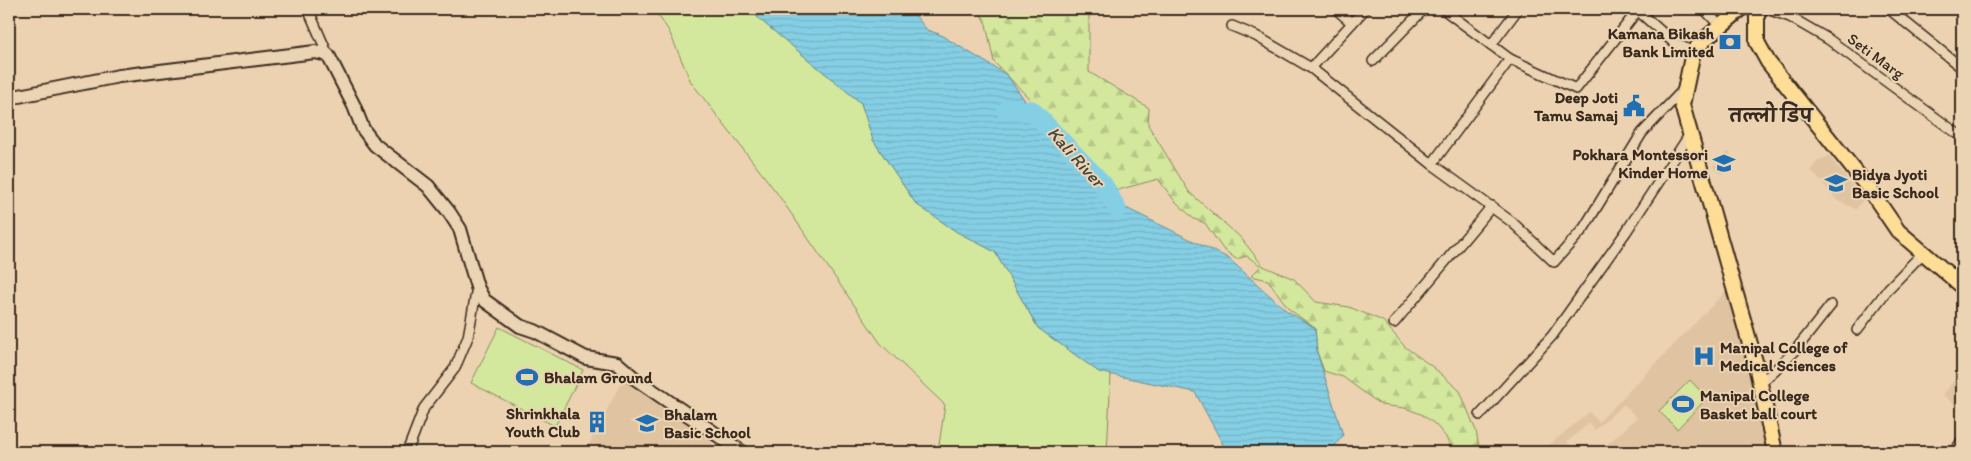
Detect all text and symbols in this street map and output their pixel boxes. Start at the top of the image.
place label: Kamana Bikash Bank Limited [1608,24,1715,61]
bank icon: Kamana Bikash Bank Limited [1717,29,1743,55]
street label: Seti Marg [1844,29,1909,83]
place label: Deep Joti Tamu Samaj [1533,88,1618,126]
public building icon: Deep Joti Tamu Samaj [1621,93,1647,119]
district label: तल्लो डिप [1727,101,1815,127]
water label: Kali River [1043,122,1110,193]
place label: Pokhara Montessori Kinder Home [1573,145,1708,182]
school or university icon: Pokhara Montessori Kinder Home [1711,150,1737,176]
place label: Bidya Jyoti Basic School [1852,165,1939,202]
school or university icon: Bidya Jyoti Basic School [1823,170,1849,196]
place label: Manipal College of Medical Sciences [1720,338,1848,375]
hospital icon: Manipal College of Medical Sciences [1691,343,1717,369]
sports icon: Bhalam Ground [514,364,540,390]
place label: Bhalam Ground [544,368,653,387]
place label: Manipal College Basket ball court [1700,386,1817,423]
sports icon: Manipal College Basket ball court [1670,391,1696,417]
place label: Shrinkhala Youth Club [504,404,581,441]
place label: Bhalam Basic School [664,405,751,442]
building icon: Shrinkhala Youth Club [584,409,610,435]
school or university icon: Bhalam Basic School [634,410,660,436]

